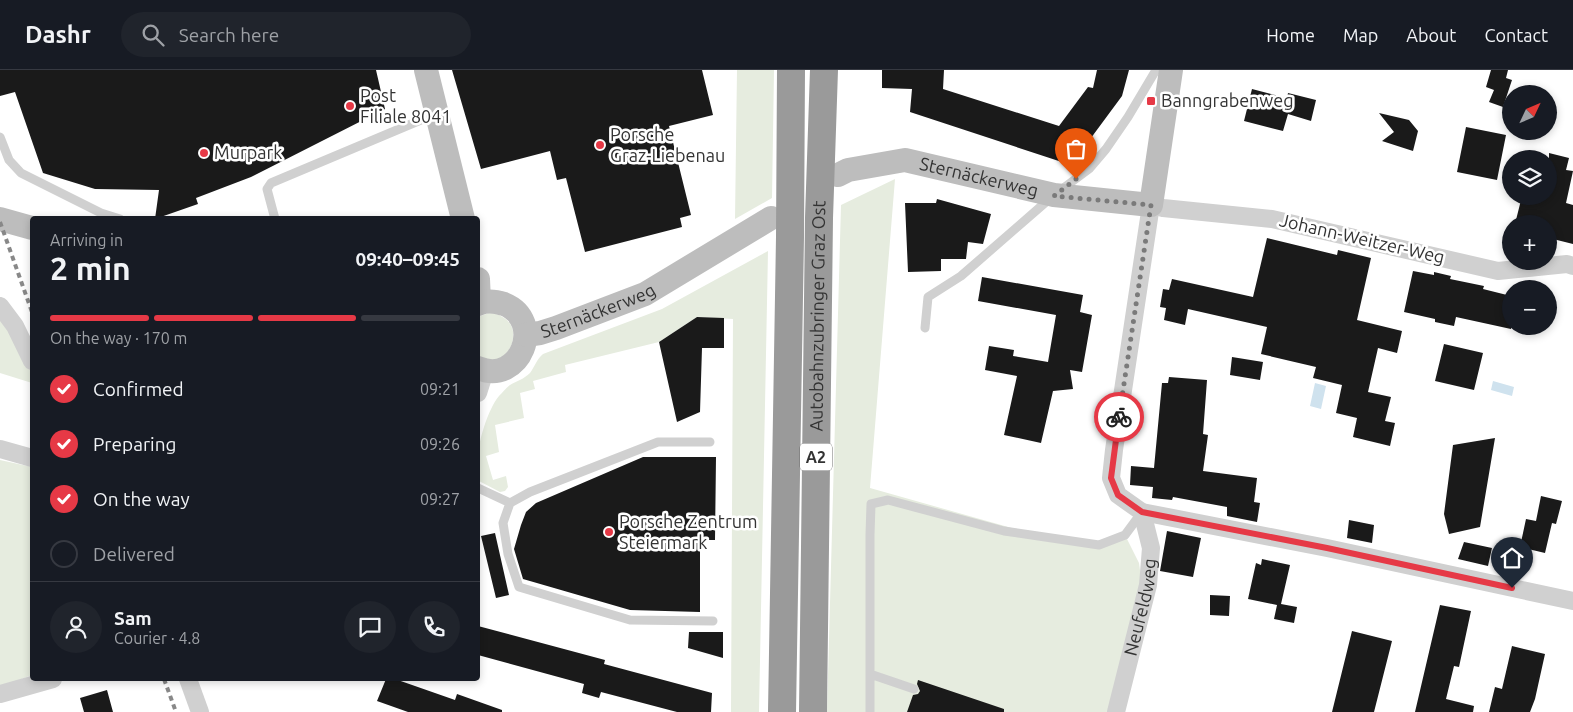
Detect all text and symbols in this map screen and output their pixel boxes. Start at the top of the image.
search box [121,12,471,57]
text: Dashr [25,21,91,48]
icon: search [139,21,167,49]
text: Search here [179,24,279,46]
text: Home [1266,25,1315,45]
text: Map [1343,25,1378,45]
text: About [1406,25,1456,45]
text: Contact [1484,25,1548,45]
place label: Post Filiale 8041 [360,85,452,126]
north arrow [1502,85,1558,140]
map controls [1502,85,1557,335]
place label: Banngrabenweg [1161,90,1294,110]
marker: Banngrabenweg [1145,95,1157,107]
marker: Post Filiale 8041 [344,100,356,112]
place label: Porsche Graz-Liebenau [610,124,725,165]
pin [1055,128,1097,179]
icon: bag [1062,135,1090,163]
marker: Porsche Graz-Liebenau [594,139,606,151]
place label: Murpark [214,142,282,162]
marker: Murpark [198,147,210,159]
button: layers [1502,150,1557,205]
street label: Sternäckerweg [918,153,1041,200]
street label: Autobahnzubringer Graz Ost [805,200,829,432]
street label: Johann-Weitzer-Weg [1278,209,1447,267]
button: + [1502,215,1557,270]
text: Arriving in [50,231,123,249]
text: 09:40–09:45 [355,248,460,270]
text: 2 min [50,250,131,286]
street label: Sternäckerweg [538,279,659,341]
button: − [1502,280,1557,335]
text: On the way · 170 m [50,329,187,347]
icon: check [50,375,78,403]
text: Confirmed [93,378,184,400]
text: 09:21 [420,380,460,398]
courier [1094,392,1144,442]
icon: bike [1105,403,1133,431]
icon: check [50,430,78,458]
text: Preparing [93,433,177,455]
text: 09:26 [420,435,460,453]
road number: A2 [800,444,832,471]
icon: check [50,485,78,513]
text: On the way [93,488,190,510]
text: 09:27 [420,490,460,508]
place label: Porsche Zentrum Steiermark [619,511,758,552]
marker: Porsche Zentrum Steiermark [603,526,615,538]
pin [1491,537,1533,588]
text: Delivered [93,543,175,565]
icon: home [1498,544,1526,572]
street label: Neufeldweg [1120,557,1159,658]
button: person [50,601,102,653]
button: chat [344,601,396,653]
button: phone [408,601,460,653]
text: Sam [114,607,152,629]
text: Courier · 4.8 [114,629,200,647]

